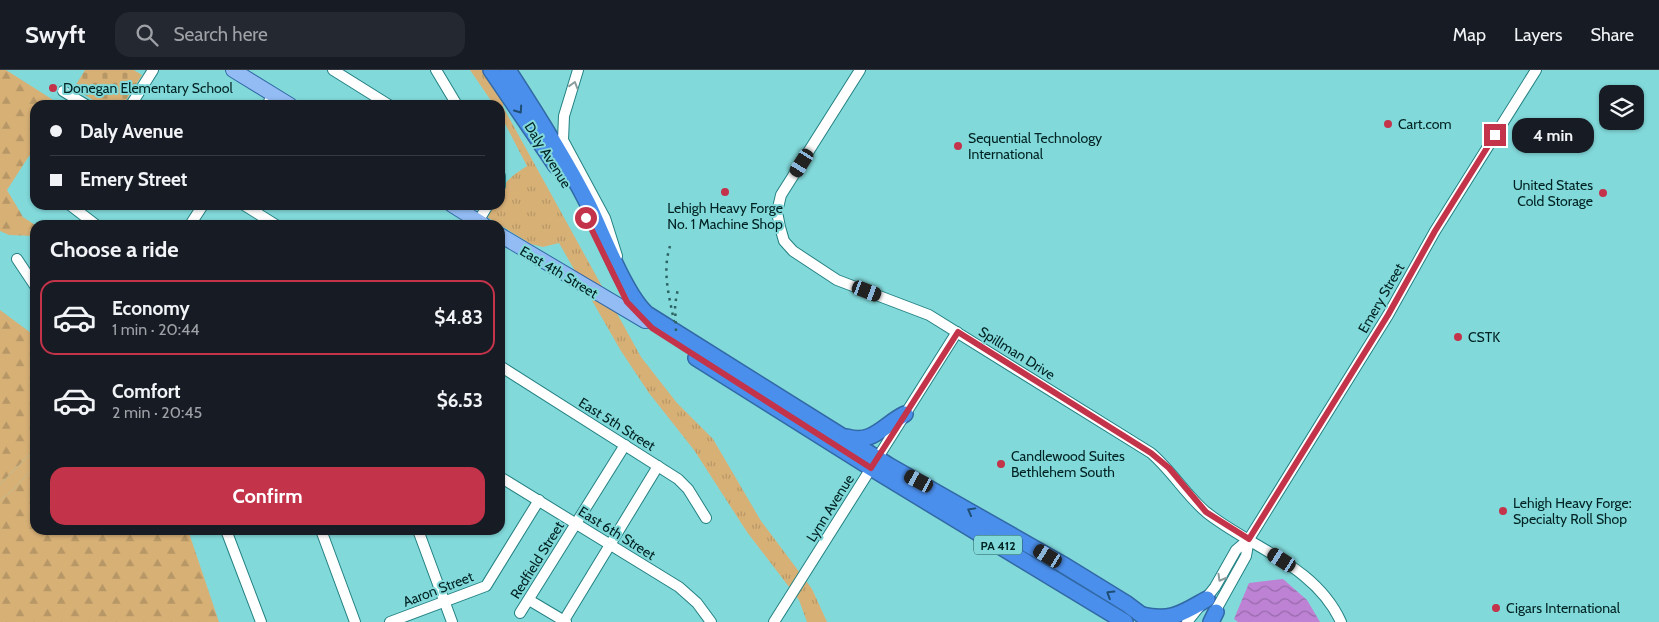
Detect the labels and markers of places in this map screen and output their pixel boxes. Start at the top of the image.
place label: Donegan Elementary School [63,79,233,97]
marker: Donegan Elementary School [47,82,59,94]
place label: Cart.com [1398,115,1452,133]
marker: Cart.com [1382,118,1394,130]
place label: Sequential Technology International [968,129,1102,163]
marker: Sequential Technology International [952,140,964,152]
place label: United States Cold Storage [1513,176,1593,210]
marker: Lehigh Heavy Forge No. 1 Machine Shop [719,186,731,198]
marker: United States Cold Storage [1597,187,1609,199]
place label: Lehigh Heavy Forge No. 1 Machine Shop [667,199,783,233]
place label: CSTK [1468,328,1500,346]
marker: CSTK [1452,331,1464,343]
place label: Candlewood Suites Bethlehem South [1011,447,1125,481]
marker: Candlewood Suites Bethlehem South [995,458,1007,470]
place label: Lehigh Heavy Forge: Specialty Roll Shop [1513,494,1632,528]
marker: Lehigh Heavy Forge: Specialty Roll Shop [1497,505,1509,517]
place label: Cigars International [1506,599,1621,617]
marker: Cigars International [1490,602,1502,614]

